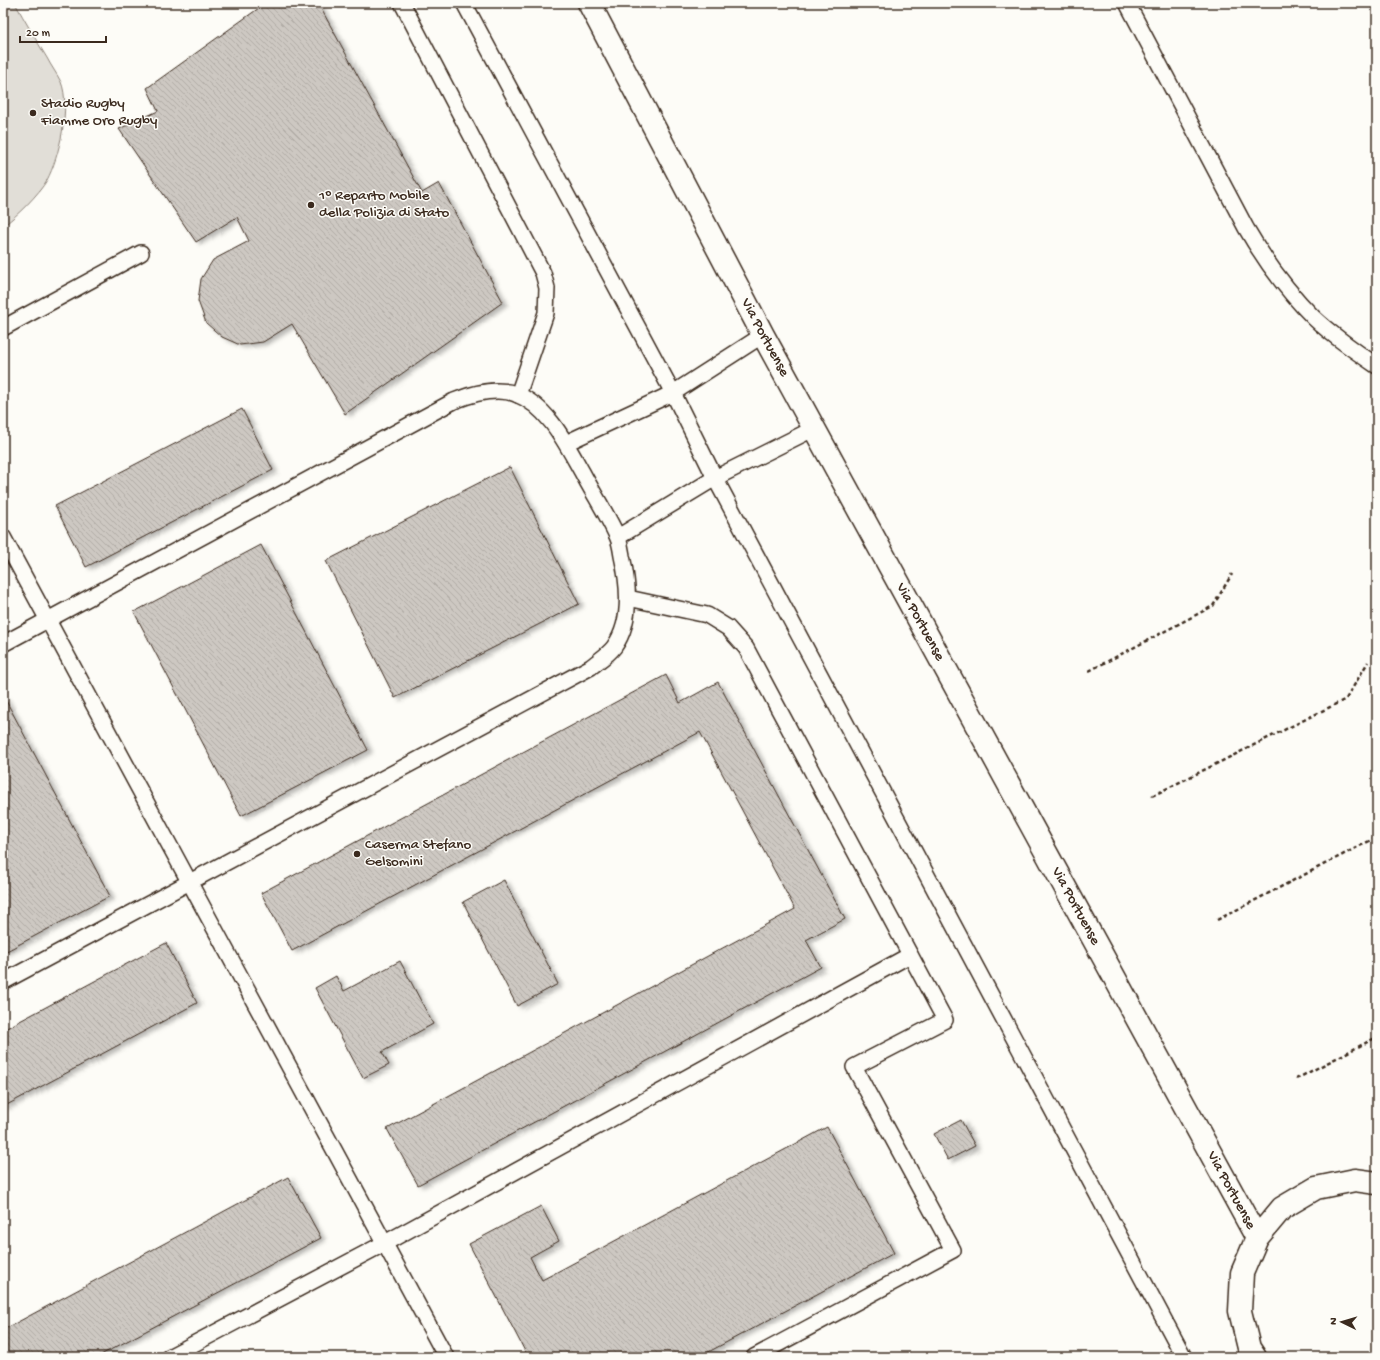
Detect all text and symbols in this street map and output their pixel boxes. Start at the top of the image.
scale bar [20,18,106,44]
text: 20 m [26,27,51,41]
place label: Stadio Rugby Fiamme Oro Rugby [40,95,158,130]
marker: Stadio Rugby Fiamme Oro Rugby [28,108,38,118]
place label: 1º Reparto Mobile della Polizia di Stato [318,187,450,222]
marker: 1º Reparto Mobile della Polizia di Stato [306,200,316,210]
street label: Via Portuense [736,295,793,380]
street label: Via Portuense [891,579,949,664]
place label: Caserma Stefano Gelsomini [365,836,471,871]
marker: Caserma Stefano Gelsomini [352,849,362,859]
street label: Via Portuense [1046,863,1104,949]
street label: Via Portuense [1202,1147,1260,1233]
north arrow [1322,1302,1362,1342]
text: N [1328,1317,1340,1325]

